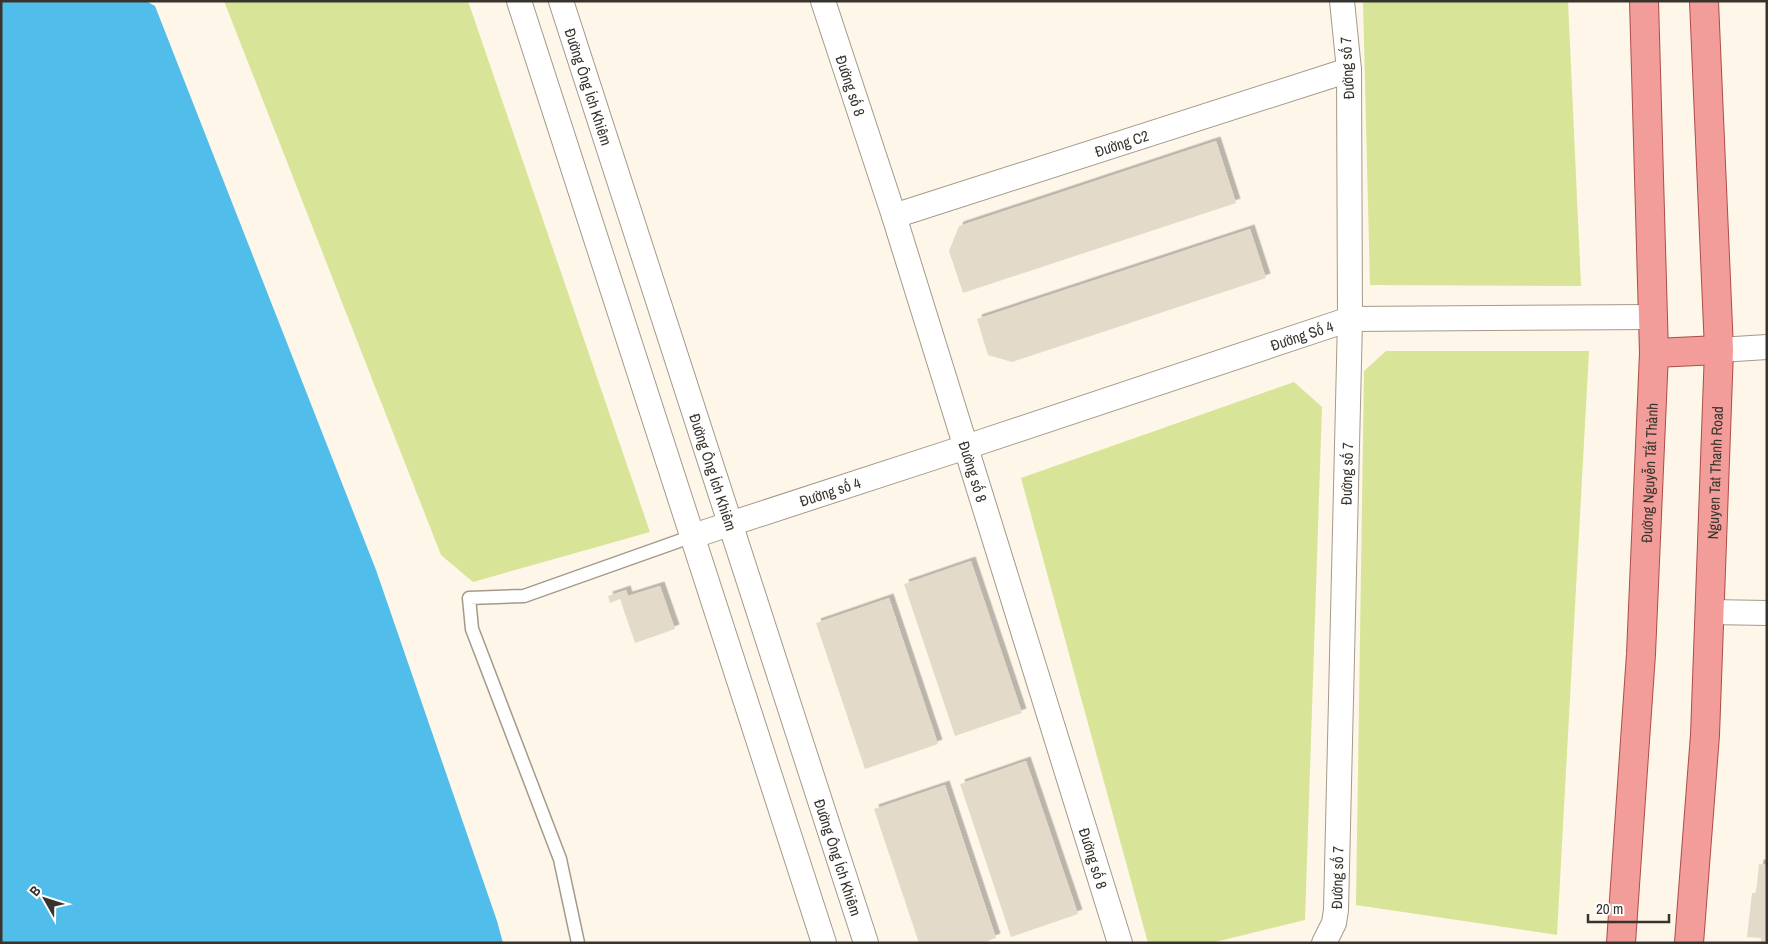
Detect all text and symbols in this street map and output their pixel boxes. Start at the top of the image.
street label: Đường Ông Ích Khiêm [560,25,617,148]
street label: Đường số 7 [1335,36,1359,100]
street label: Đường số 8 [831,52,871,119]
street label: Đường C2 [1092,124,1151,161]
street label: Đường Số 4 [1268,315,1336,355]
street label: Đường Nguyễn Tất Thành [1635,402,1662,543]
street label: Nguyen Tat Thanh Road [1702,406,1727,540]
street label: Đường Ông Ích Khiêm [685,411,742,533]
street label: Đường số 8 [954,438,993,505]
street label: Đường số 7 [1335,442,1358,505]
street label: Đường số 4 [797,472,863,511]
street label: Đường Ông Ích Khiêm [809,796,867,918]
street label: Đường số 8 [1074,825,1113,892]
street label: Đường số 7 [1326,846,1348,909]
north arrow [20,874,70,924]
text: B [25,882,45,900]
scale bar [1588,892,1669,924]
text: 20 m [1596,898,1623,919]

